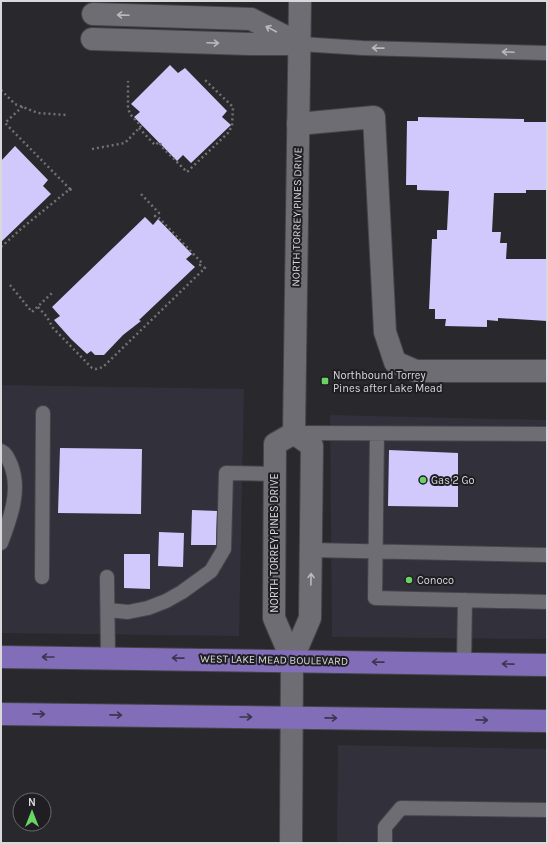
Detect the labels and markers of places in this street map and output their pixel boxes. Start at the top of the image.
place label: Northbound Torrey Pines after Lake Mead [333,369,442,395]
marker: Northbound Torrey Pines after Lake Mead [320,376,330,386]
place label: Gas 2 Go [431,474,475,487]
marker: Gas 2 Go [418,475,428,485]
place label: Conoco [417,574,454,587]
marker: Conoco [404,575,414,585]

